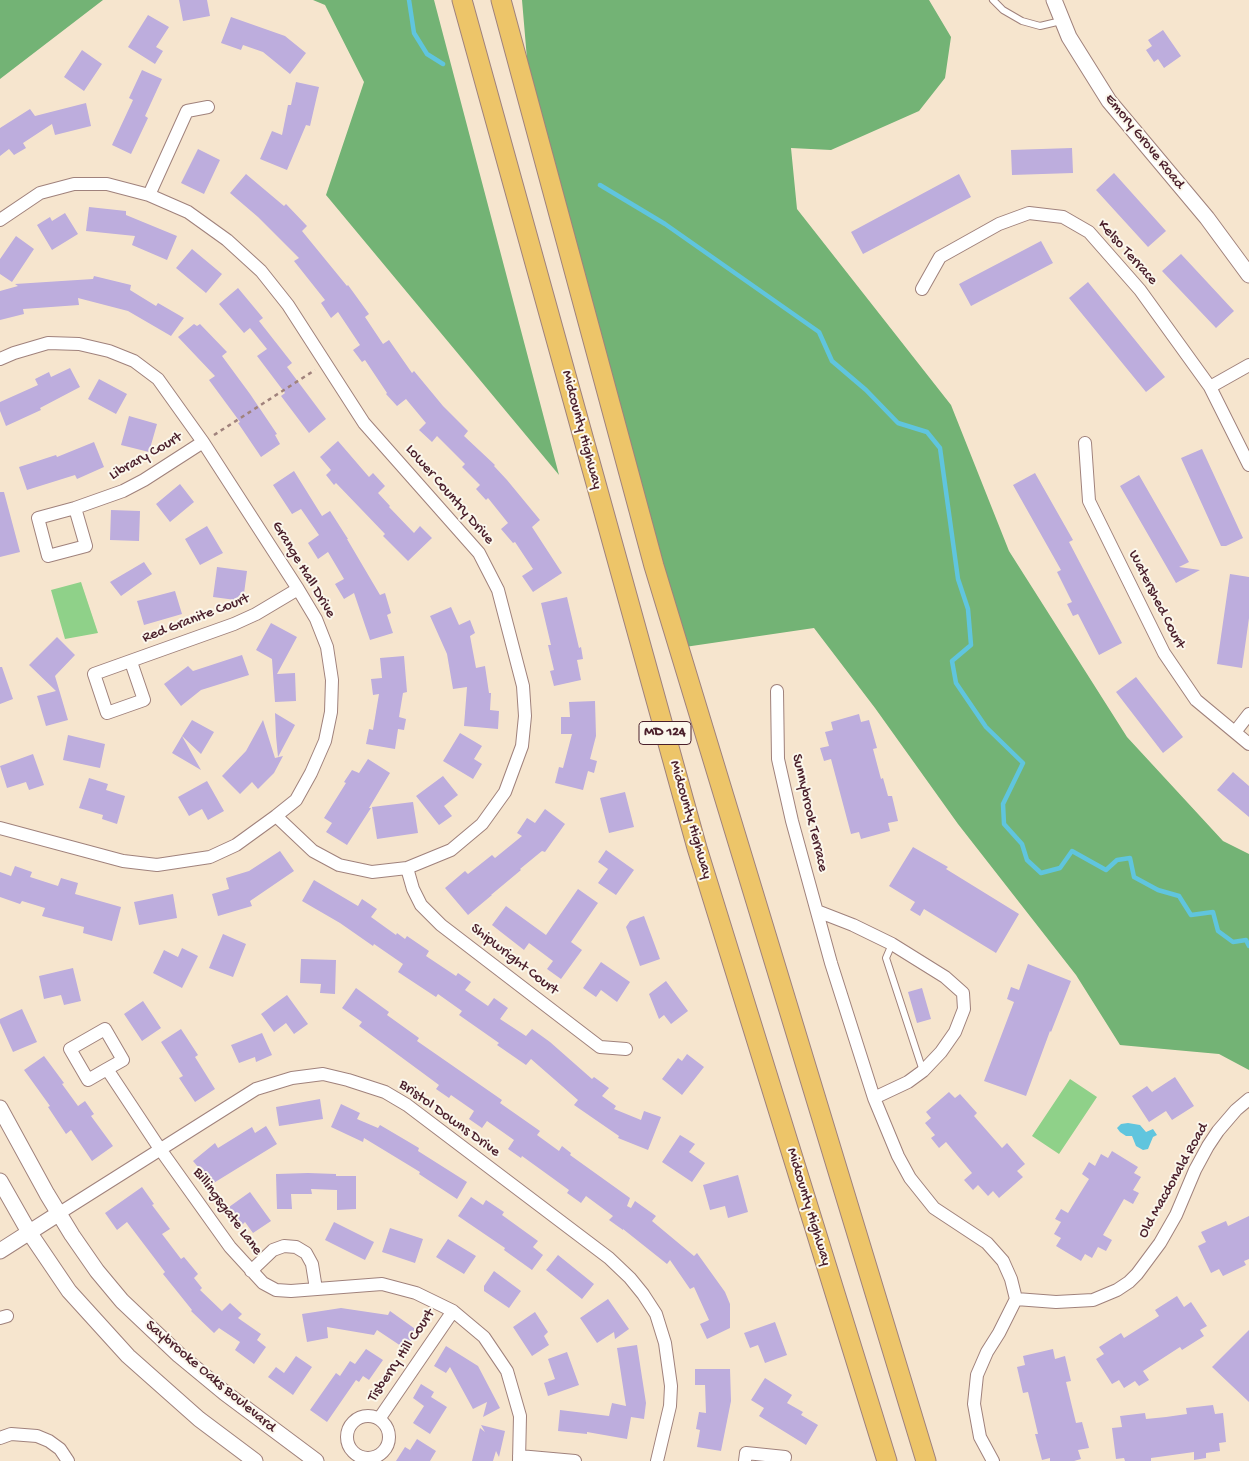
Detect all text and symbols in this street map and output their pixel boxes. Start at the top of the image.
street label: Emory Grove Road [1100,91,1188,193]
street label: Kelso Terrace [1093,217,1161,289]
street label: Midcounty Highway [556,369,606,491]
street label: Library Court [106,429,186,485]
street label: Lower Country Drive [401,441,497,549]
street label: Grange Hall Drive [267,518,339,622]
street label: Watershed Court [1123,548,1189,652]
street label: Red Granite Court [140,590,252,648]
road number: MD 124 [639,721,691,744]
street label: Sunnybrook Terrace [787,753,831,873]
street label: Midcounty Highway [664,759,716,881]
street label: Shipwright Court [467,920,561,1000]
street label: Bristol Downs Drive [395,1076,503,1162]
street label: Old Macdonald Road [1135,1120,1213,1242]
street label: Midcounty Highway [782,1146,834,1268]
street label: Billingsgate Lane [188,1165,266,1259]
street label: Tisberry Hill Court [364,1306,440,1406]
street label: Saybrooke Oaks Boulevard [141,1317,279,1437]

